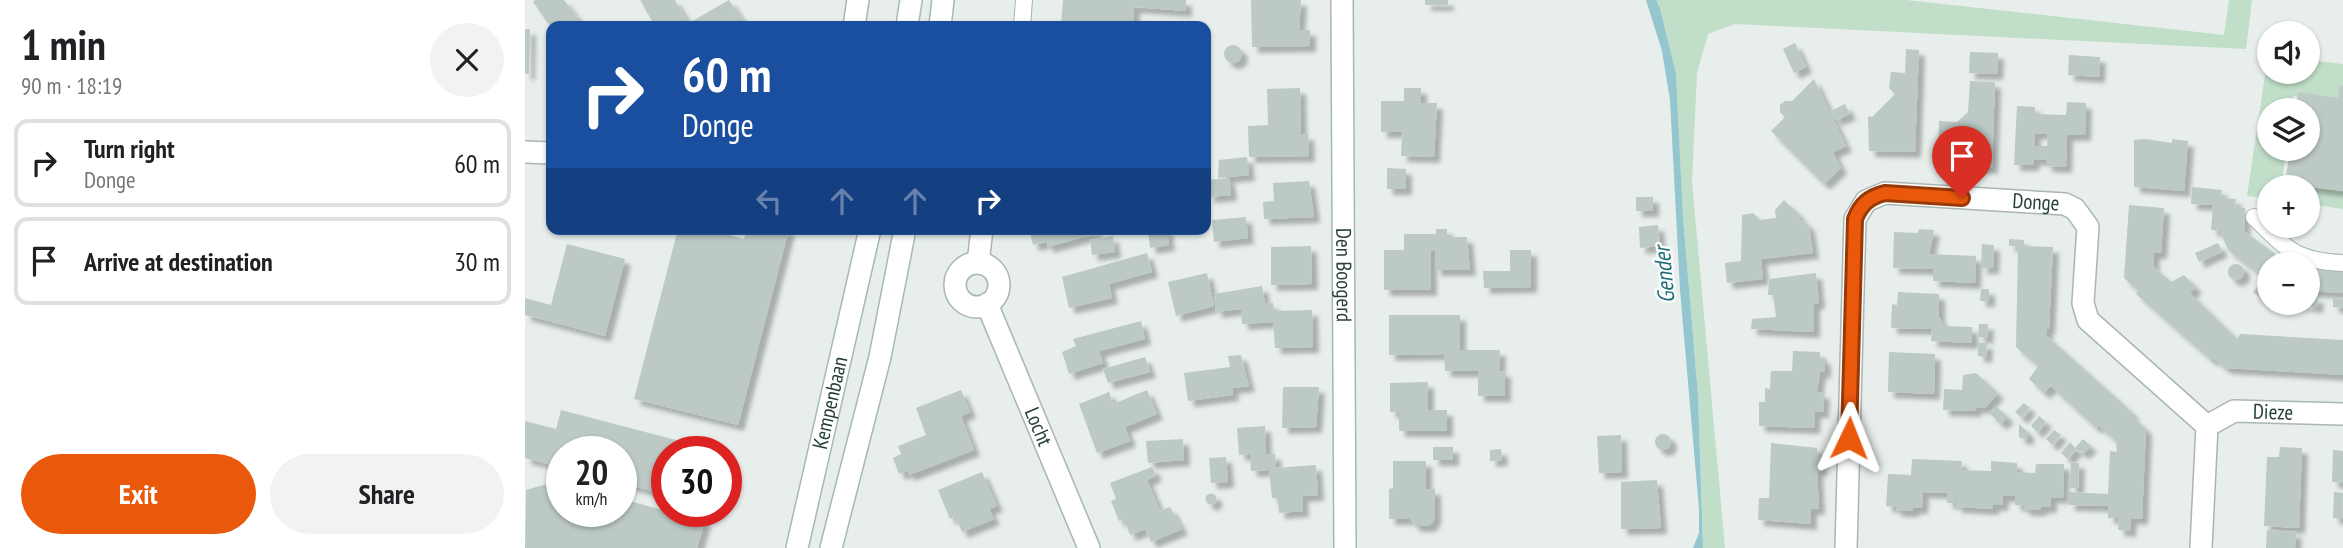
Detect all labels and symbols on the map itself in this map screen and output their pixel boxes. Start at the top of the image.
pin [1932,126,1992,198]
street label: Donge [2012,187,2060,217]
street label: Den Boogerd [1330,228,1358,322]
water label: Gender [1646,242,1680,305]
street label: Kempenbaan [806,354,853,452]
street label: Dieze [2253,398,2294,426]
position arrow [1812,401,1886,475]
street label: Locht [1019,403,1059,450]
speed limit sign: 30 [651,436,742,527]

